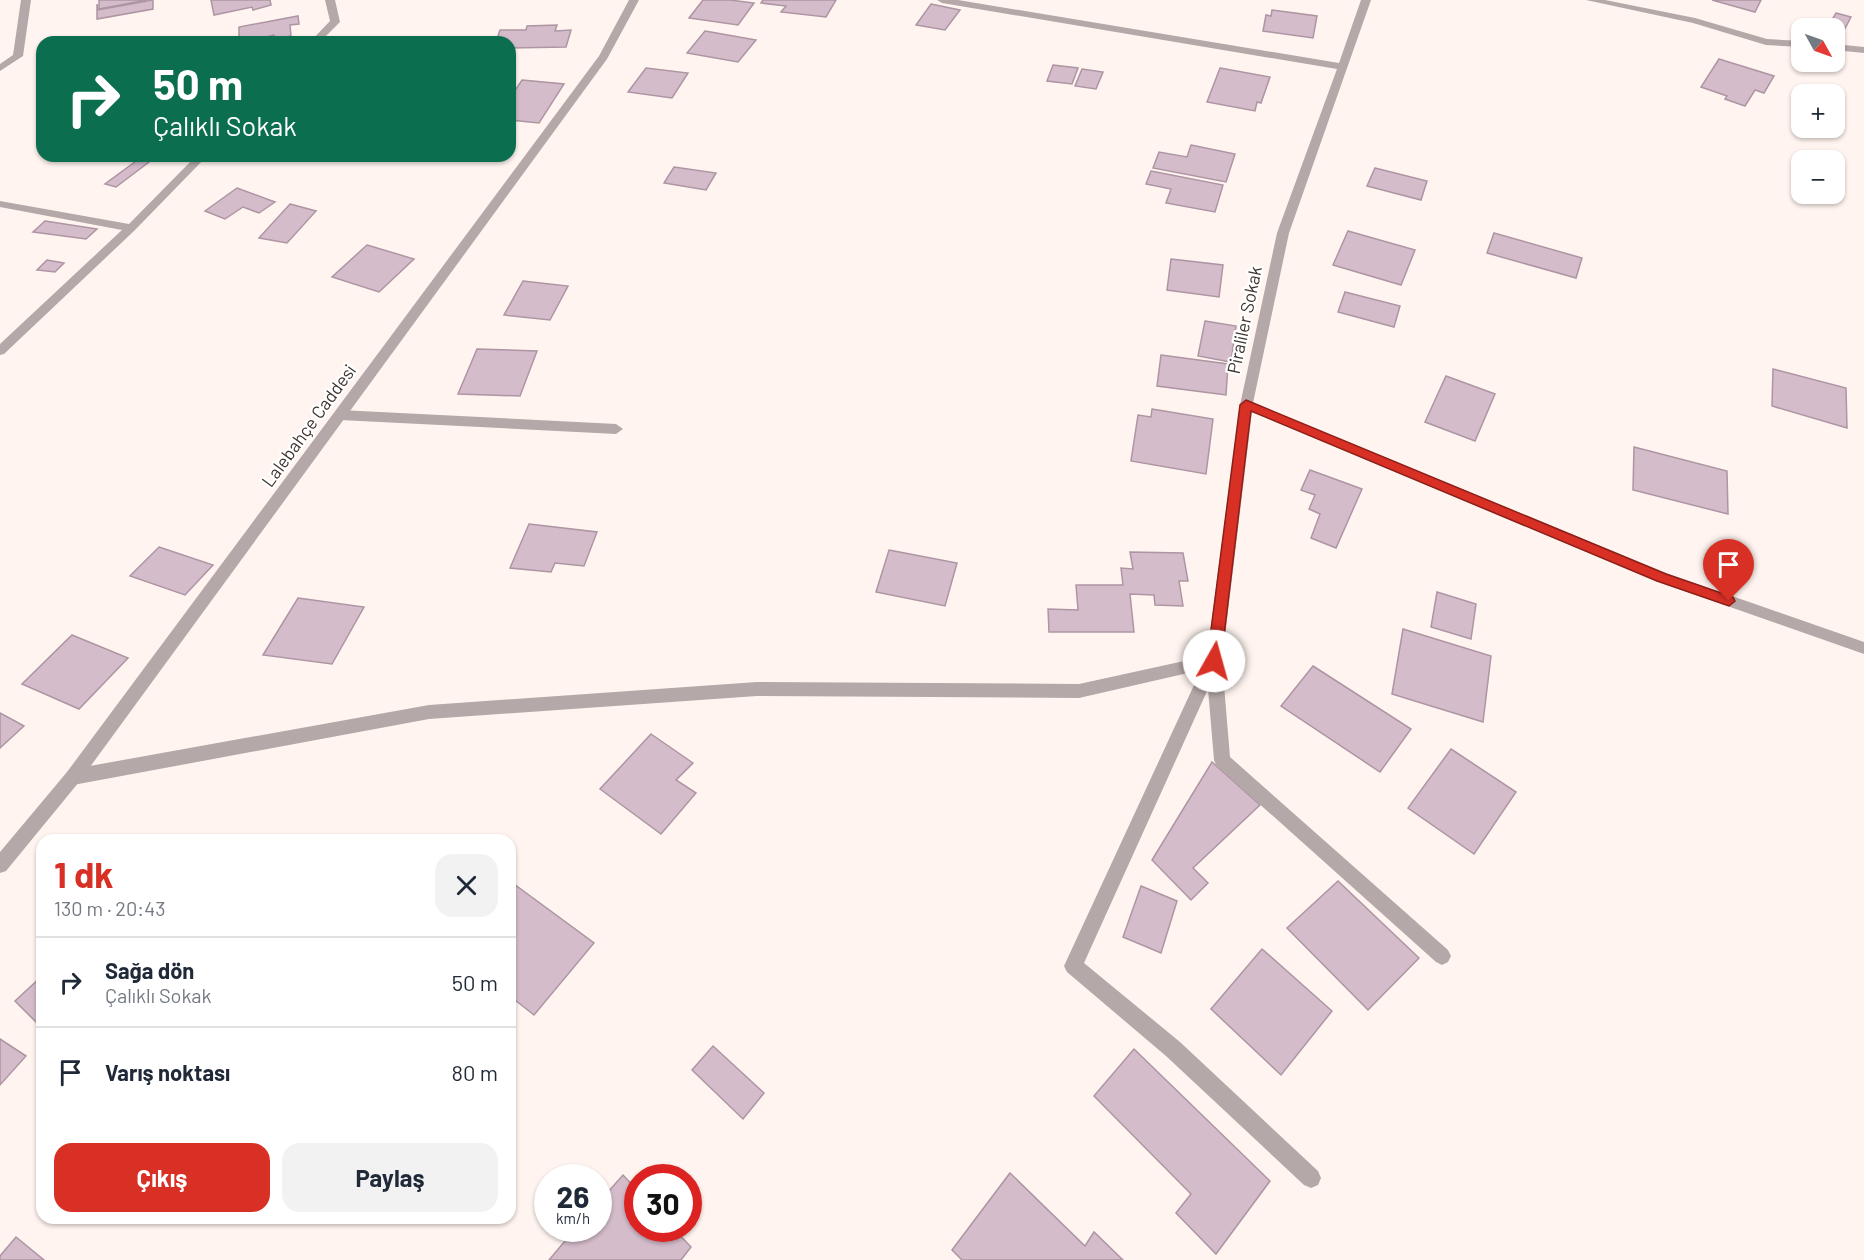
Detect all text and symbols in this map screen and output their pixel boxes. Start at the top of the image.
north arrow [1791,18,1845,72]
map controls [1791,18,1845,204]
text: 50 m [153,58,243,108]
icon: right [54,60,132,138]
button: + [1791,84,1845,138]
text: Çalıklı Sokak [153,109,297,141]
button: − [1791,150,1845,204]
street label: Piraliler Sokak [1222,264,1266,376]
street label: Lalebahçe Caddesi [256,360,360,491]
pin [1703,539,1754,601]
icon: arrive [1712,548,1745,581]
position arrow [1182,629,1246,693]
text: 1 dk [54,852,114,895]
button: close [435,854,498,917]
text: 130 m · 20:43 [54,896,165,920]
text: Sağa dön [105,957,194,983]
icon: right [54,966,87,999]
text: 50 m [452,969,498,995]
text: Çalıklı Sokak [105,983,212,1007]
icon: arrive [54,1056,87,1089]
text: Varış noktası [105,1059,230,1085]
text: 80 m [452,1059,498,1085]
button: Çıkış [54,1143,270,1212]
button: Paylaş [282,1143,498,1212]
speed limit sign: 30 [624,1164,702,1242]
text: 26 [557,1178,589,1214]
text: km/h [556,1209,590,1227]

